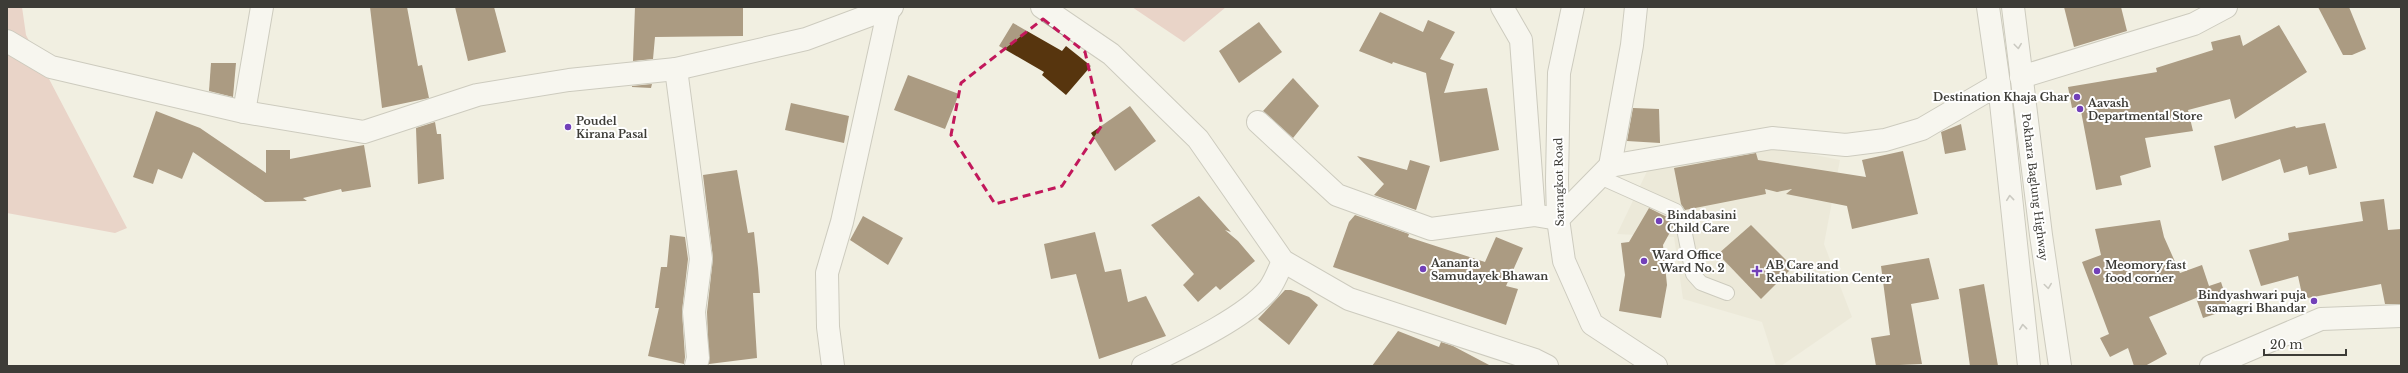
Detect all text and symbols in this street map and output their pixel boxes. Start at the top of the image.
one-way arrow [2013,43,2022,49]
place label: Destination Khaja Ghar [1933,90,2070,104]
marker: Destination Khaja Ghar [2072,92,2082,102]
place label: Aavash Departmental Store [2087,96,2203,123]
marker: Aavash Departmental Store [2075,104,2085,114]
street label: Pokhara Baglung Highway [2019,112,2051,262]
place label: Poudel Kirana Pasal [576,114,648,141]
marker: Poudel Kirana Pasal [563,122,573,132]
street label: Sarangkot Road [1551,137,1567,227]
one-way arrow [2006,195,2015,201]
place label: Bindabasini Child Care [1667,208,1737,235]
marker: Bindabasini Child Care [1654,216,1664,226]
place label: Ward Office - Ward No. 2 [1651,248,1725,275]
place label: Aananta Samudayek Bhawan [1430,256,1548,283]
marker: Ward Office - Ward No. 2 [1639,256,1649,266]
place label: AB Care and Rehabilitation Center [1765,258,1892,285]
place label: Meomory fast food corner [2105,258,2187,285]
marker: Aananta Samudayek Bhawan [1418,264,1428,274]
marker: AB Care and Rehabilitation Center [1751,265,1763,277]
marker: Meomory fast food corner [2092,266,2102,276]
one-way arrow [2043,283,2052,289]
place label: Bindyashwari puja samagri Bhandar [2198,288,2307,315]
marker: Bindyashwari puja samagri Bhandar [2309,296,2319,306]
one-way arrow [2019,324,2028,330]
scale bar [2264,331,2346,357]
text: 20 m [2270,337,2302,352]

